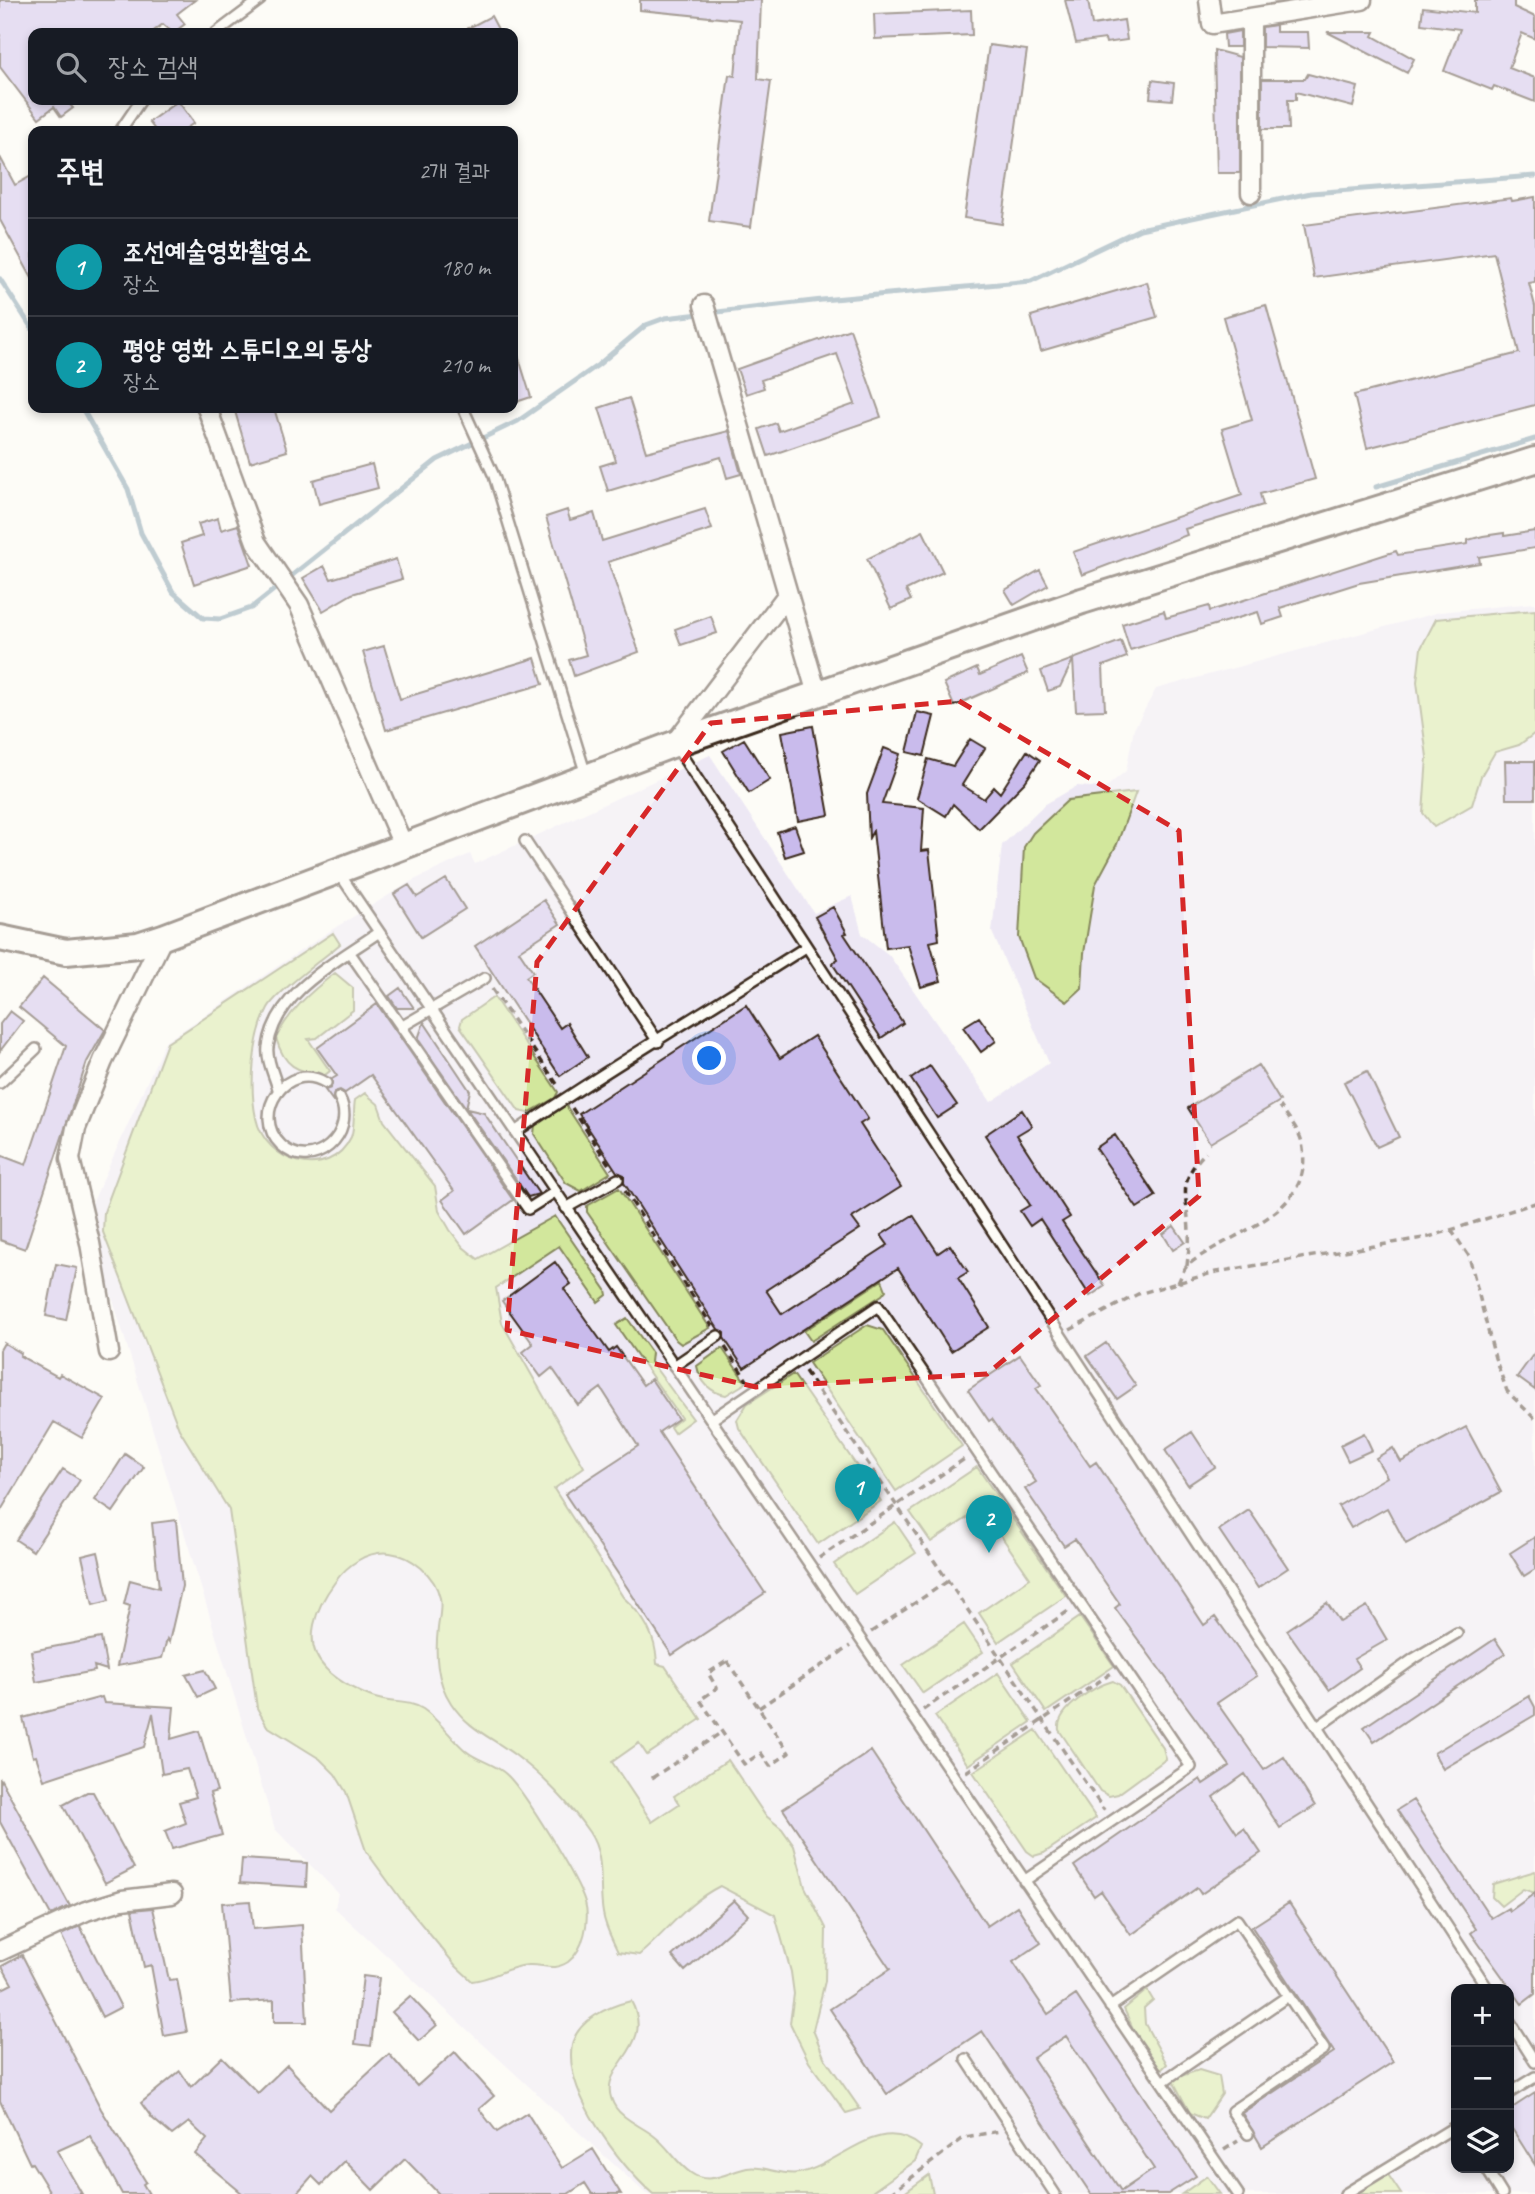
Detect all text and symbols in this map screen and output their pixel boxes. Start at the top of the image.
search box [28,28,518,105]
icon: search [52,48,90,86]
text: 장소 검색 [108,50,198,83]
text: 주변 [56,152,104,190]
text: 2개 결과 [419,157,490,186]
text: 조선예술영화촬영소 [123,235,311,268]
text: 1 [74,253,84,282]
text: 180 m [441,253,490,282]
text: 장소 [123,269,160,298]
text: 평양 영화 스튜디오의 동상 [123,333,372,366]
text: 2 [74,351,84,380]
text: 210 m [441,351,490,380]
text: 장소 [123,367,160,396]
your location [692,1041,726,1075]
pin: 1 [835,1464,881,1522]
pin: 2 [966,1495,1012,1553]
map controls [1451,1984,1514,2173]
button: + [1451,1984,1514,2047]
button: − [1451,2047,1514,2110]
button: layers [1451,2110,1514,2173]

